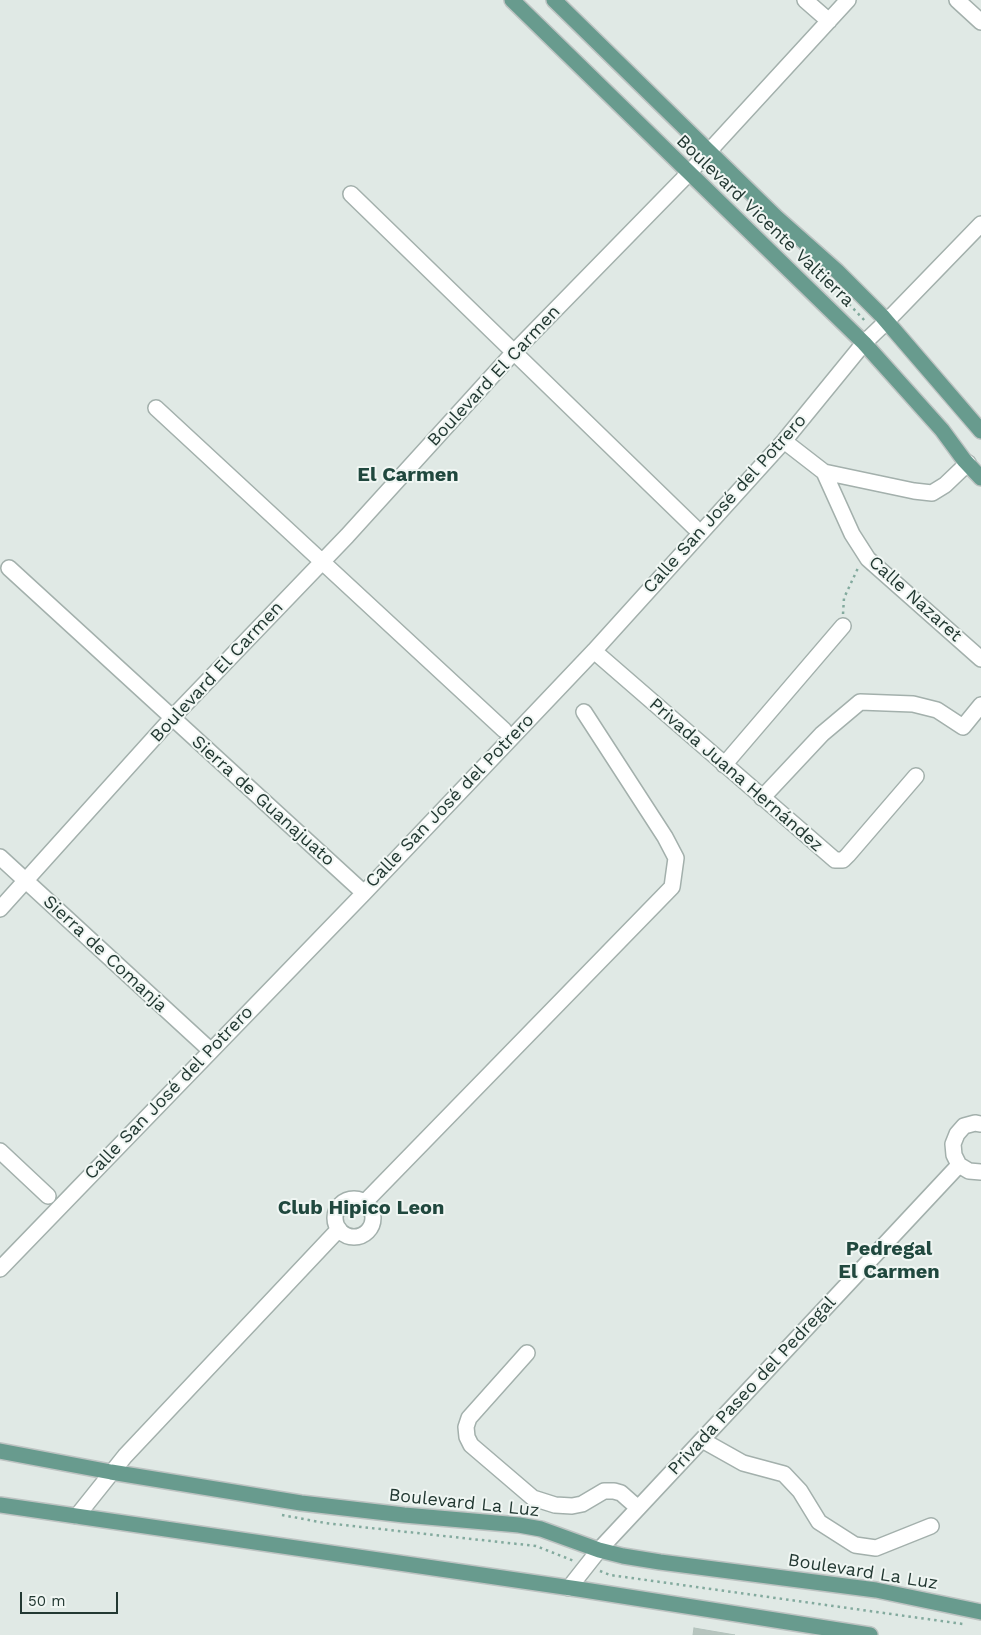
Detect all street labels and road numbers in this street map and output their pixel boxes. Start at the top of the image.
street label: Boulevard Vicente Valtierra [672,130,858,312]
street label: Boulevard El Carmen [423,301,565,451]
street label: Calle San José del Potrero [639,410,811,598]
street label: Calle Nazaret [864,552,966,646]
street label: Boulevard El Carmen [146,597,288,747]
street label: Privada Juana Hernández [645,694,827,856]
street label: Calle San José del Potrero [361,710,539,892]
street label: Sierra de Guanajuato [187,731,339,871]
street label: Sierra de Comanja [38,891,172,1017]
street label: Calle San José del Potrero [80,1002,258,1184]
street label: Privada Paseo del Pedregal [663,1292,841,1480]
street label: Boulevard La Luz [388,1484,540,1522]
street label: Boulevard La Luz [787,1549,939,1595]

